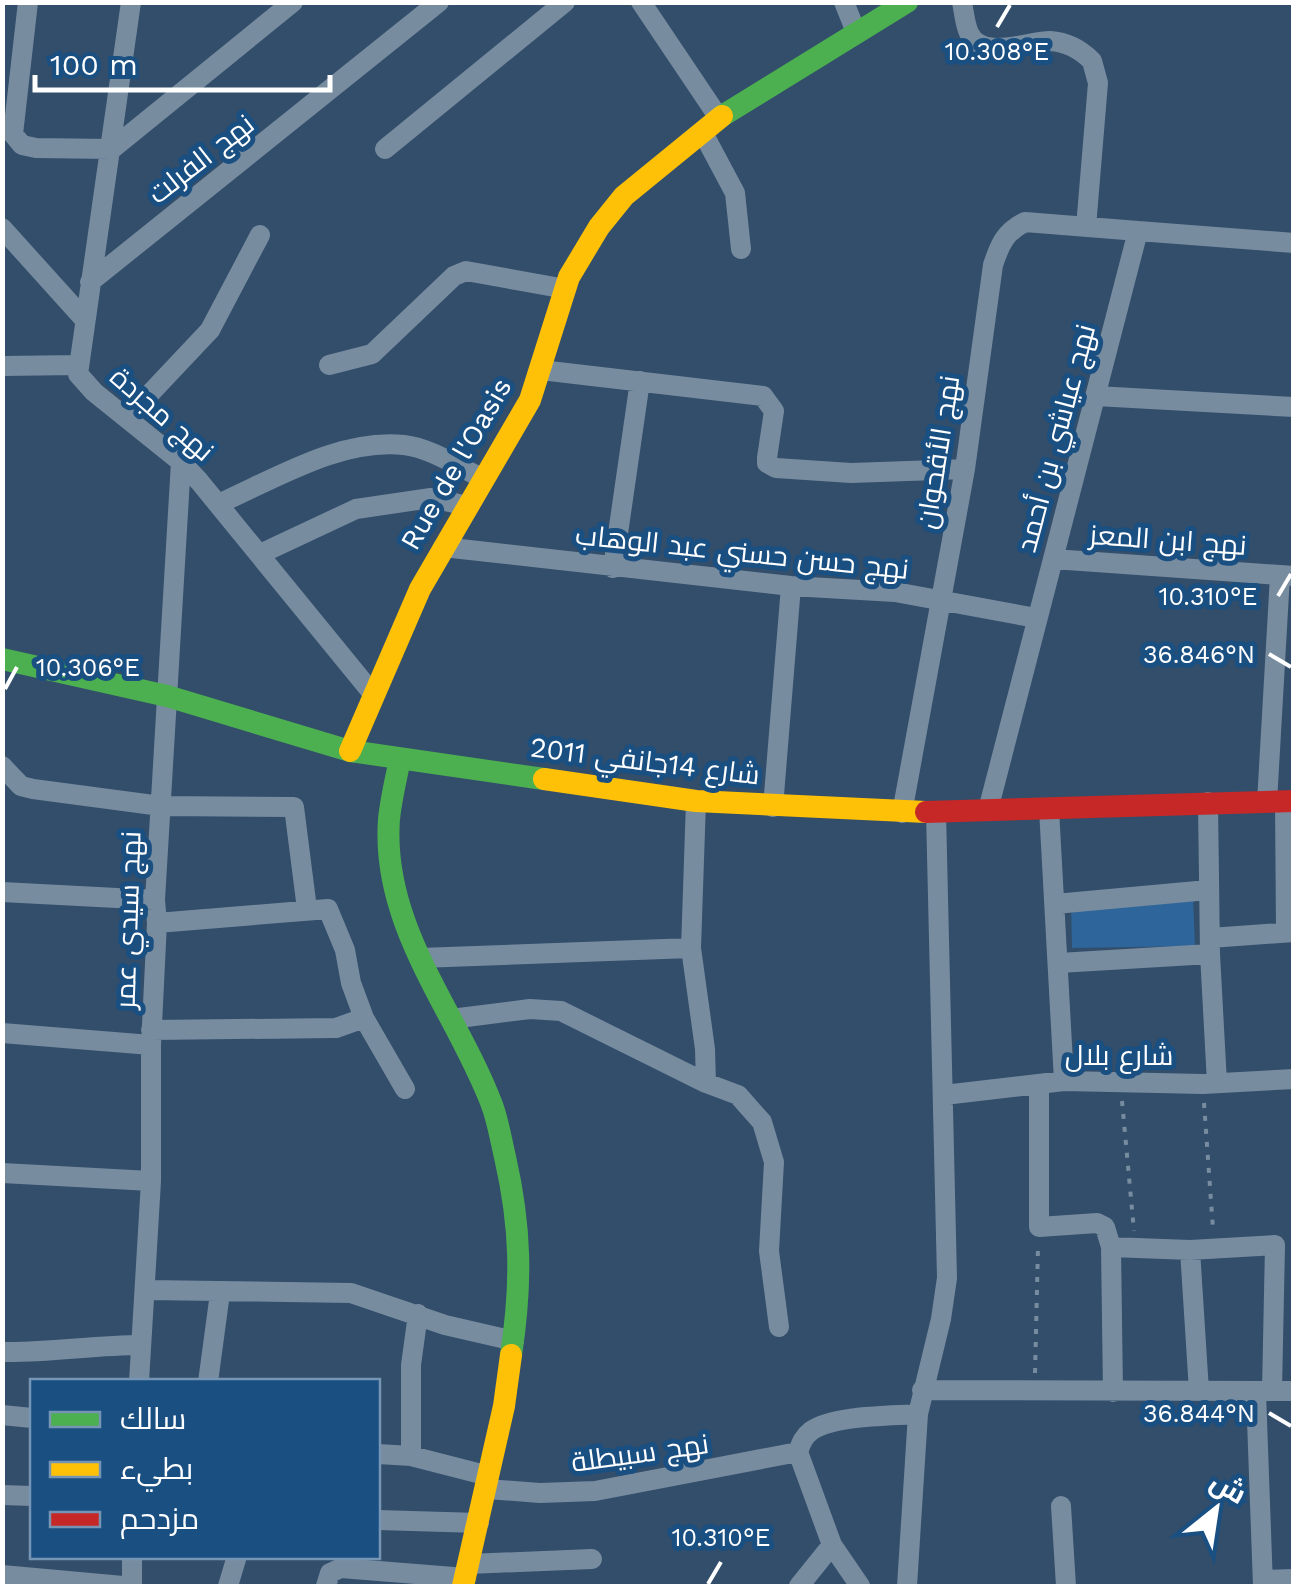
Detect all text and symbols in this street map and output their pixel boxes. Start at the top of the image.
scale bar [35,30,330,92]
text: 10.308°E [945,37,1049,66]
text: 100 m [50,47,138,82]
street label: نهج الفرلت [142,107,262,212]
street label: نهج عياشي بن أحمد [1009,320,1106,557]
street label: نهج مجردة [102,360,220,469]
street label: Rue de l'Oasis [394,372,518,556]
street label: نهج الأقحوان [910,373,968,531]
street label: نهج حسن حسني عبد الوهاب [573,518,910,591]
street label: نهج ابن المعز [1086,518,1248,564]
text: 10.310°E [1159,582,1257,611]
text: 36.846°N [1143,640,1255,669]
text: 10.306°E [36,653,140,682]
street label: شارع 14جانفي 2011 [528,731,762,796]
street label: نهج سيدي عمر [108,830,153,1012]
street label: شارع بلال [1065,1039,1173,1074]
legend [30,1379,380,1559]
text: 36.844°N [1143,1399,1255,1428]
text: سالك [120,1401,186,1436]
street label: نهج سبيطلة [569,1427,711,1481]
text: بطيء [120,1451,193,1492]
north arrow [1166,1459,1266,1559]
text: ش [1204,1465,1252,1511]
text: مزدحم [120,1501,199,1539]
text: 10.310°E [672,1523,770,1552]

